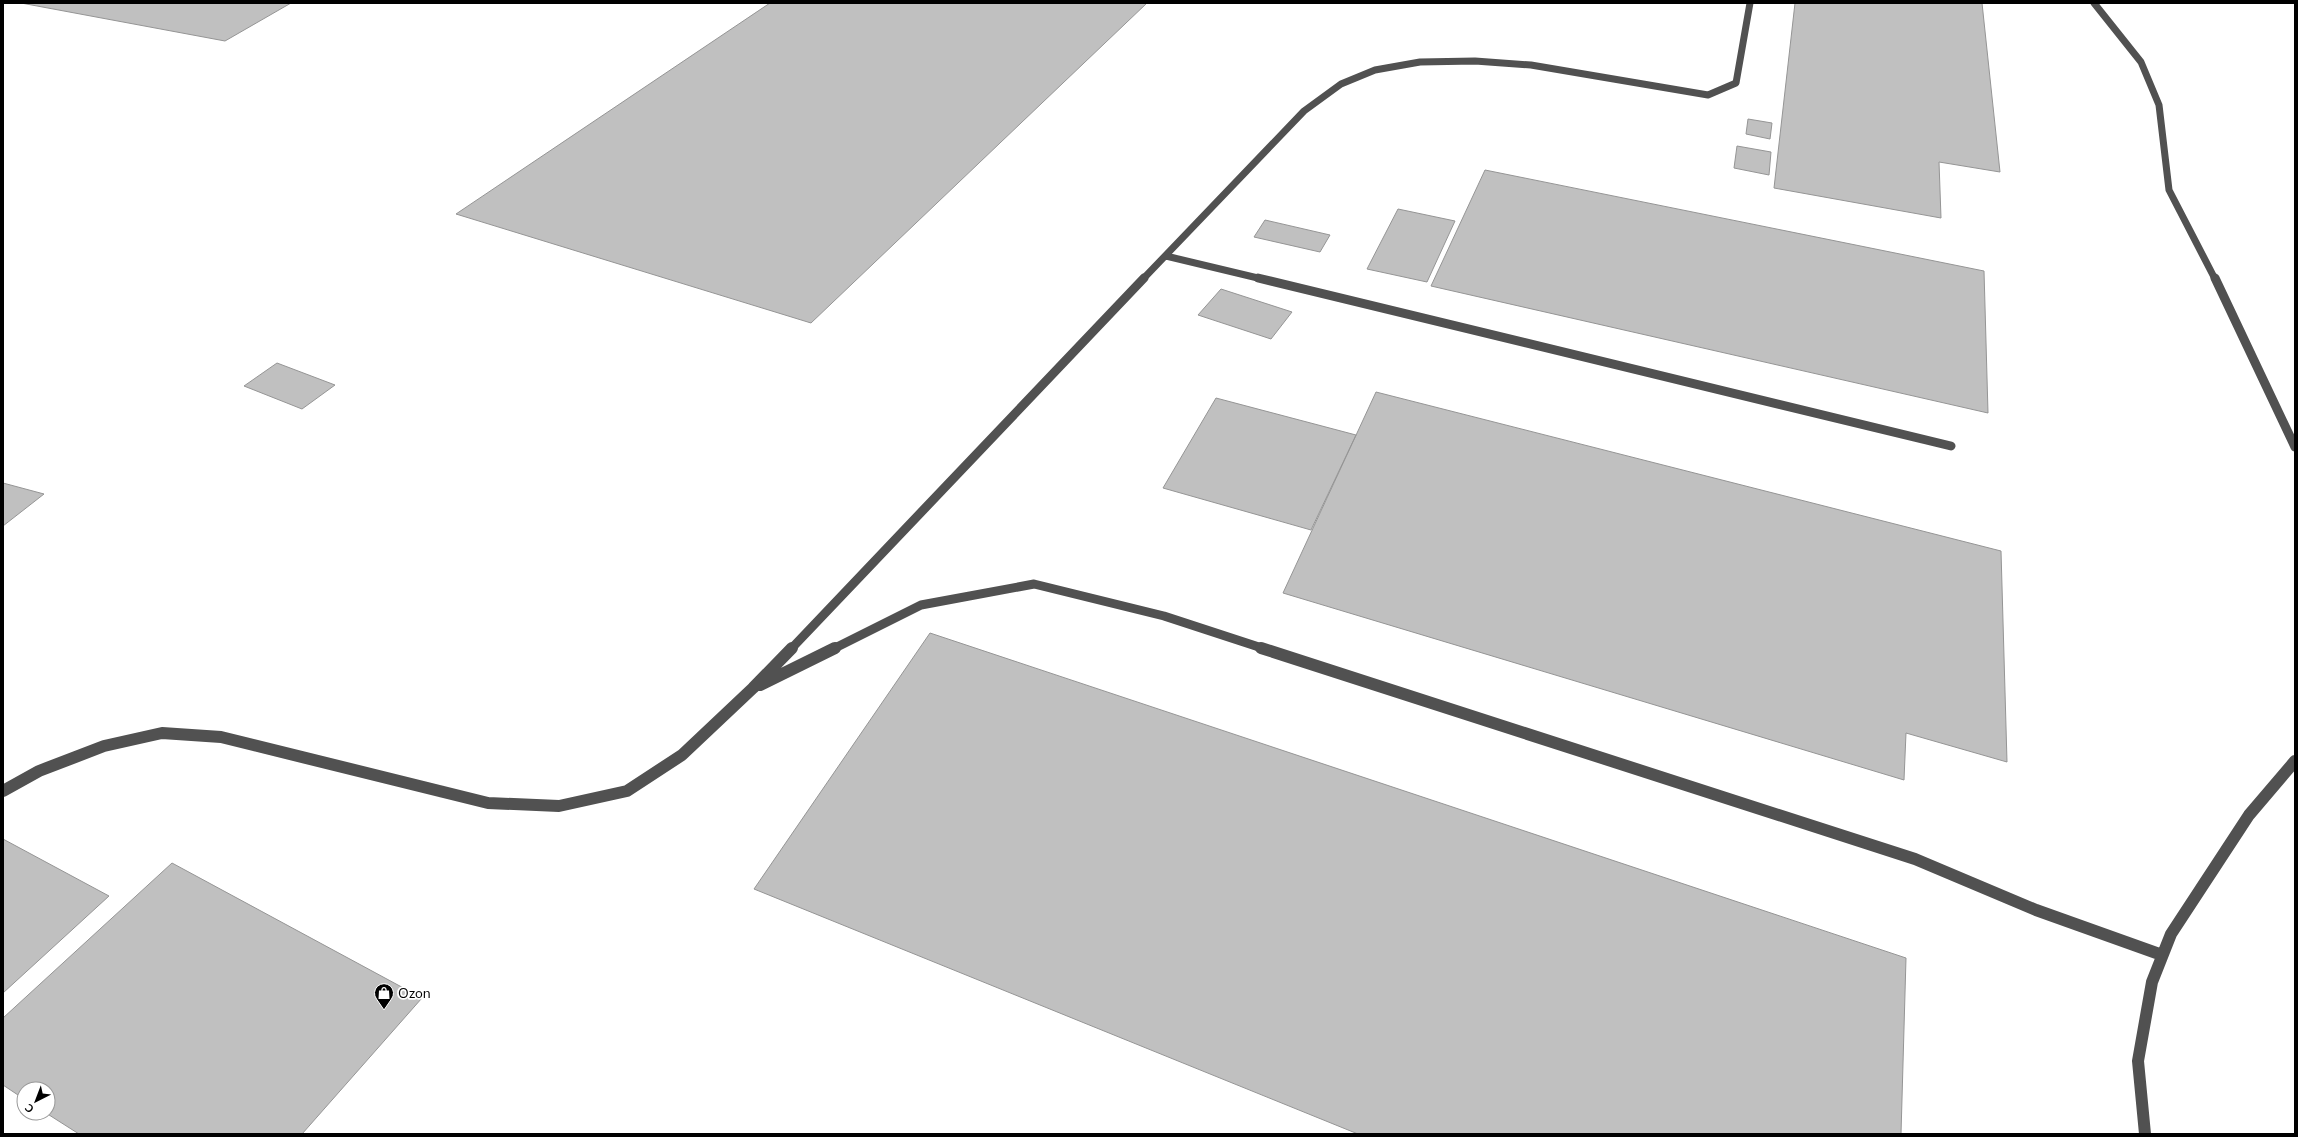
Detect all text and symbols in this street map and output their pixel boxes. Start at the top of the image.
shop icon: Ozon [373,982,395,1010]
place label: Ozon [398,984,431,1003]
north arrow [16,1081,56,1121]
text: С [21,1100,37,1116]

